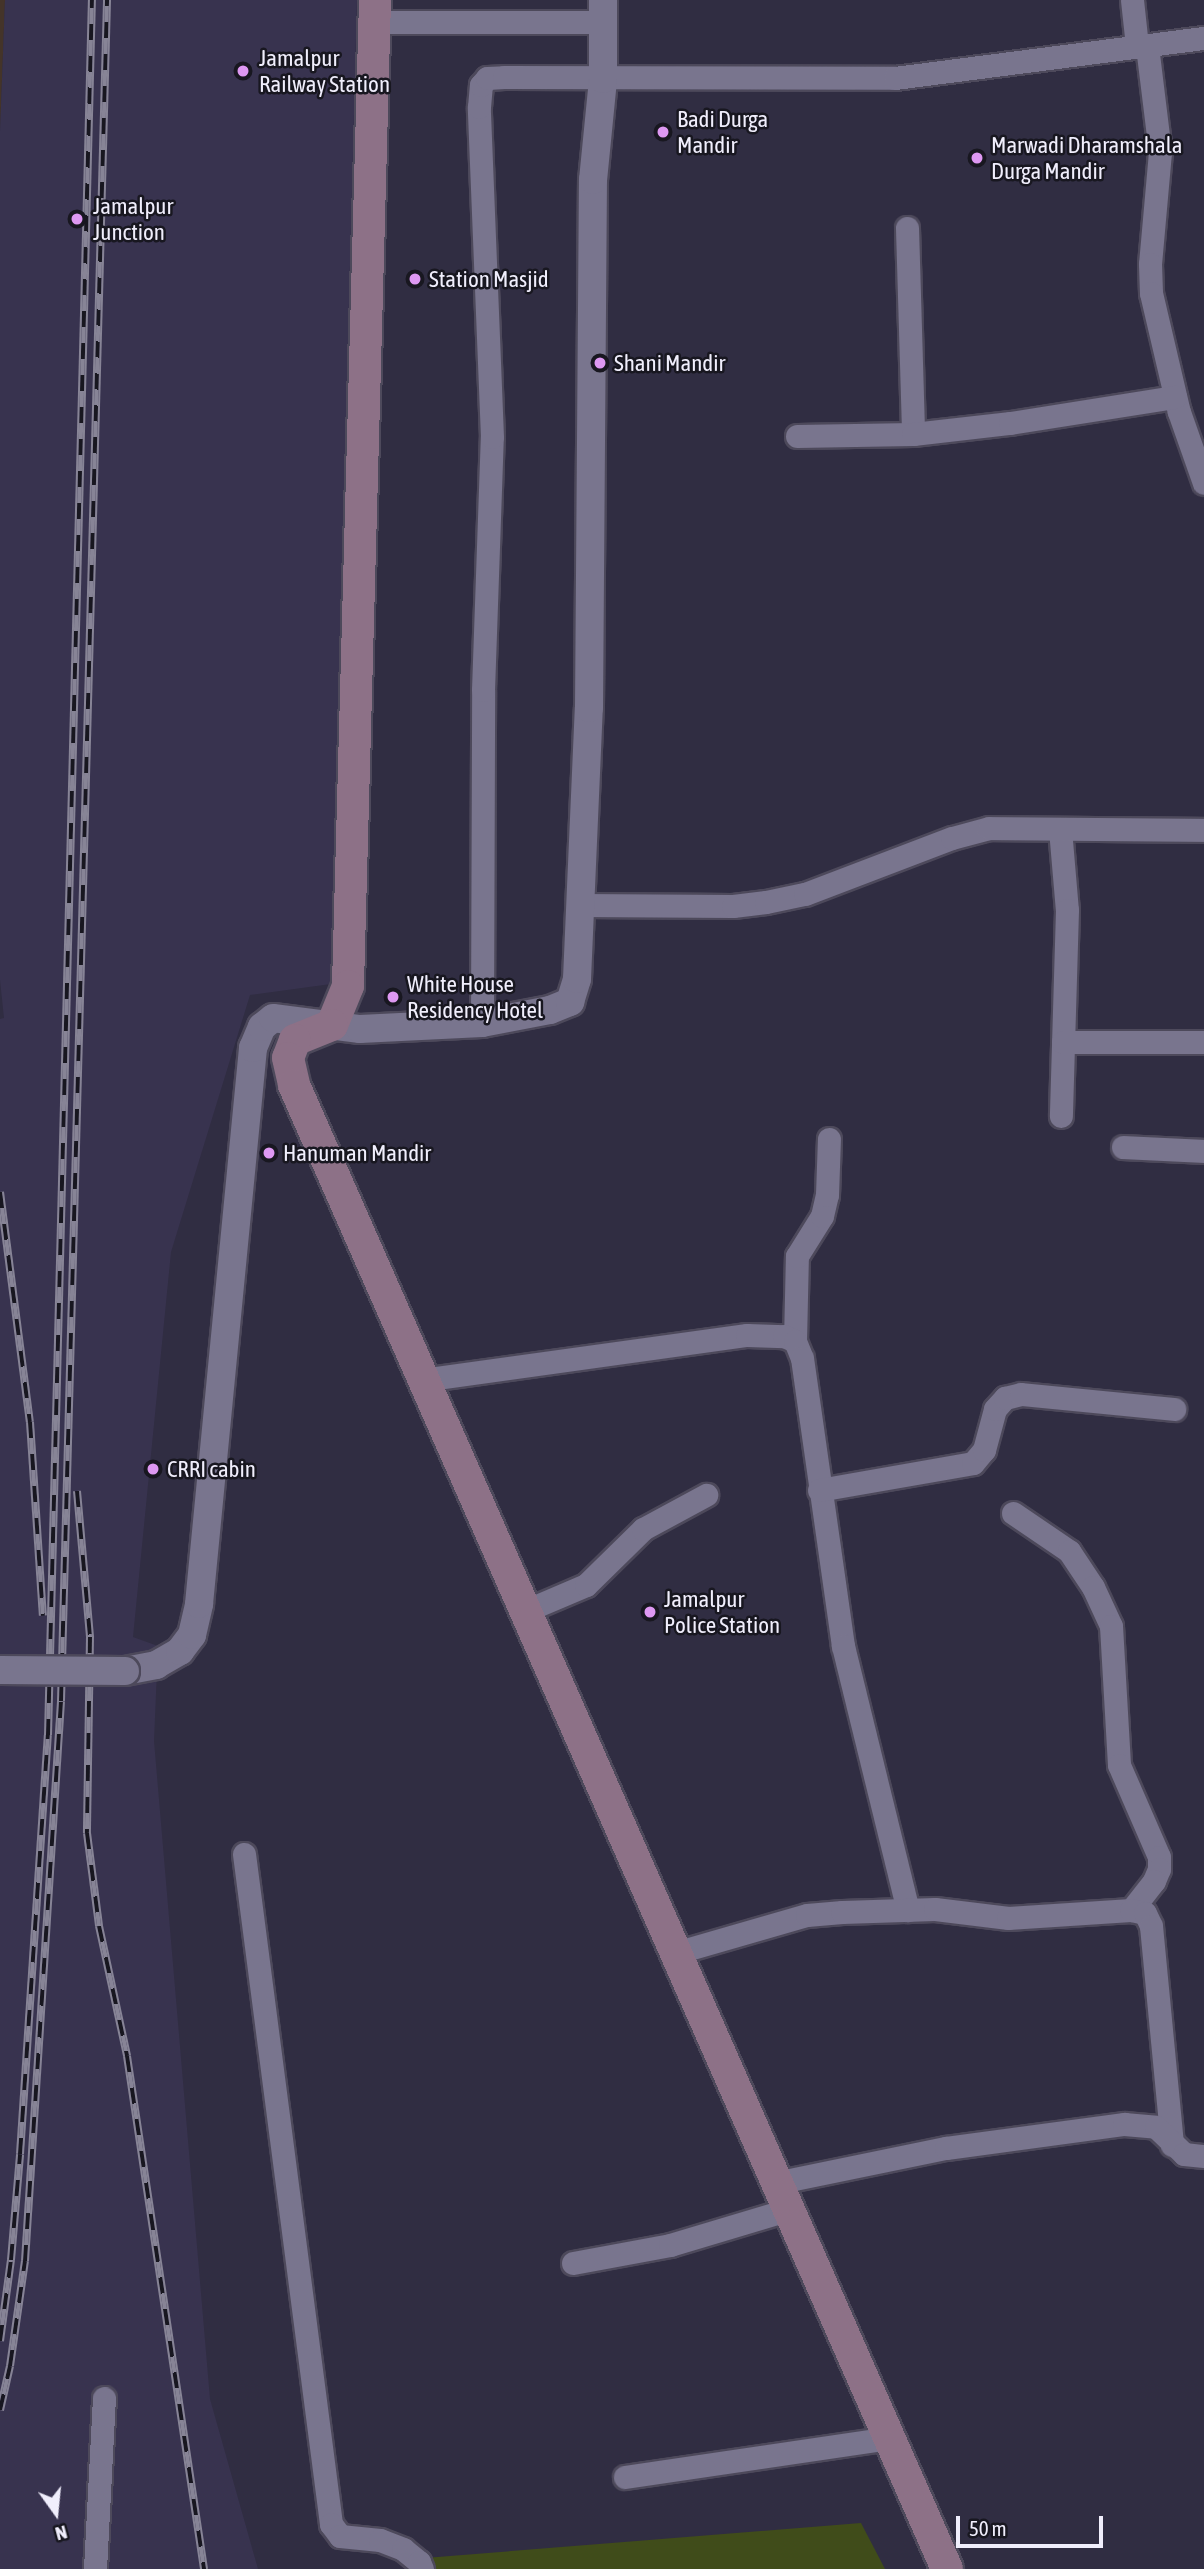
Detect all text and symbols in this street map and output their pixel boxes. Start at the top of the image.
place label: Jamalpur Railway Station [259,44,390,98]
marker: Jamalpur Railway Station [233,61,253,81]
place label: Badi Durga Mandir [677,105,768,159]
marker: Badi Durga Mandir [655,124,671,140]
place label: Marwadi Dharamshala Durga Mandir [991,131,1182,185]
marker: Marwadi Dharamshala Durga Mandir [969,150,985,166]
place label: Jamalpur Junction [93,192,173,246]
marker: Jamalpur Junction [67,209,87,229]
place label: Station Masjid [429,265,549,293]
marker: Station Masjid [407,271,423,287]
place label: Shani Mandir [614,349,725,377]
marker: Shani Mandir [592,355,608,371]
place label: White House Residency Hotel [407,970,543,1024]
marker: White House Residency Hotel [385,989,401,1005]
place label: Hanuman Mandir [283,1139,431,1167]
marker: Hanuman Mandir [261,1145,277,1161]
place label: CRRI cabin [167,1455,256,1483]
marker: CRRI cabin [145,1461,161,1477]
place label: Jamalpur Police Station [664,1585,780,1639]
marker: Jamalpur Police Station [642,1604,658,1620]
north arrow [21,2478,91,2548]
scale bar [959,2502,1106,2546]
text: 50 m [969,2516,1007,2540]
text: N [53,2521,70,2545]

